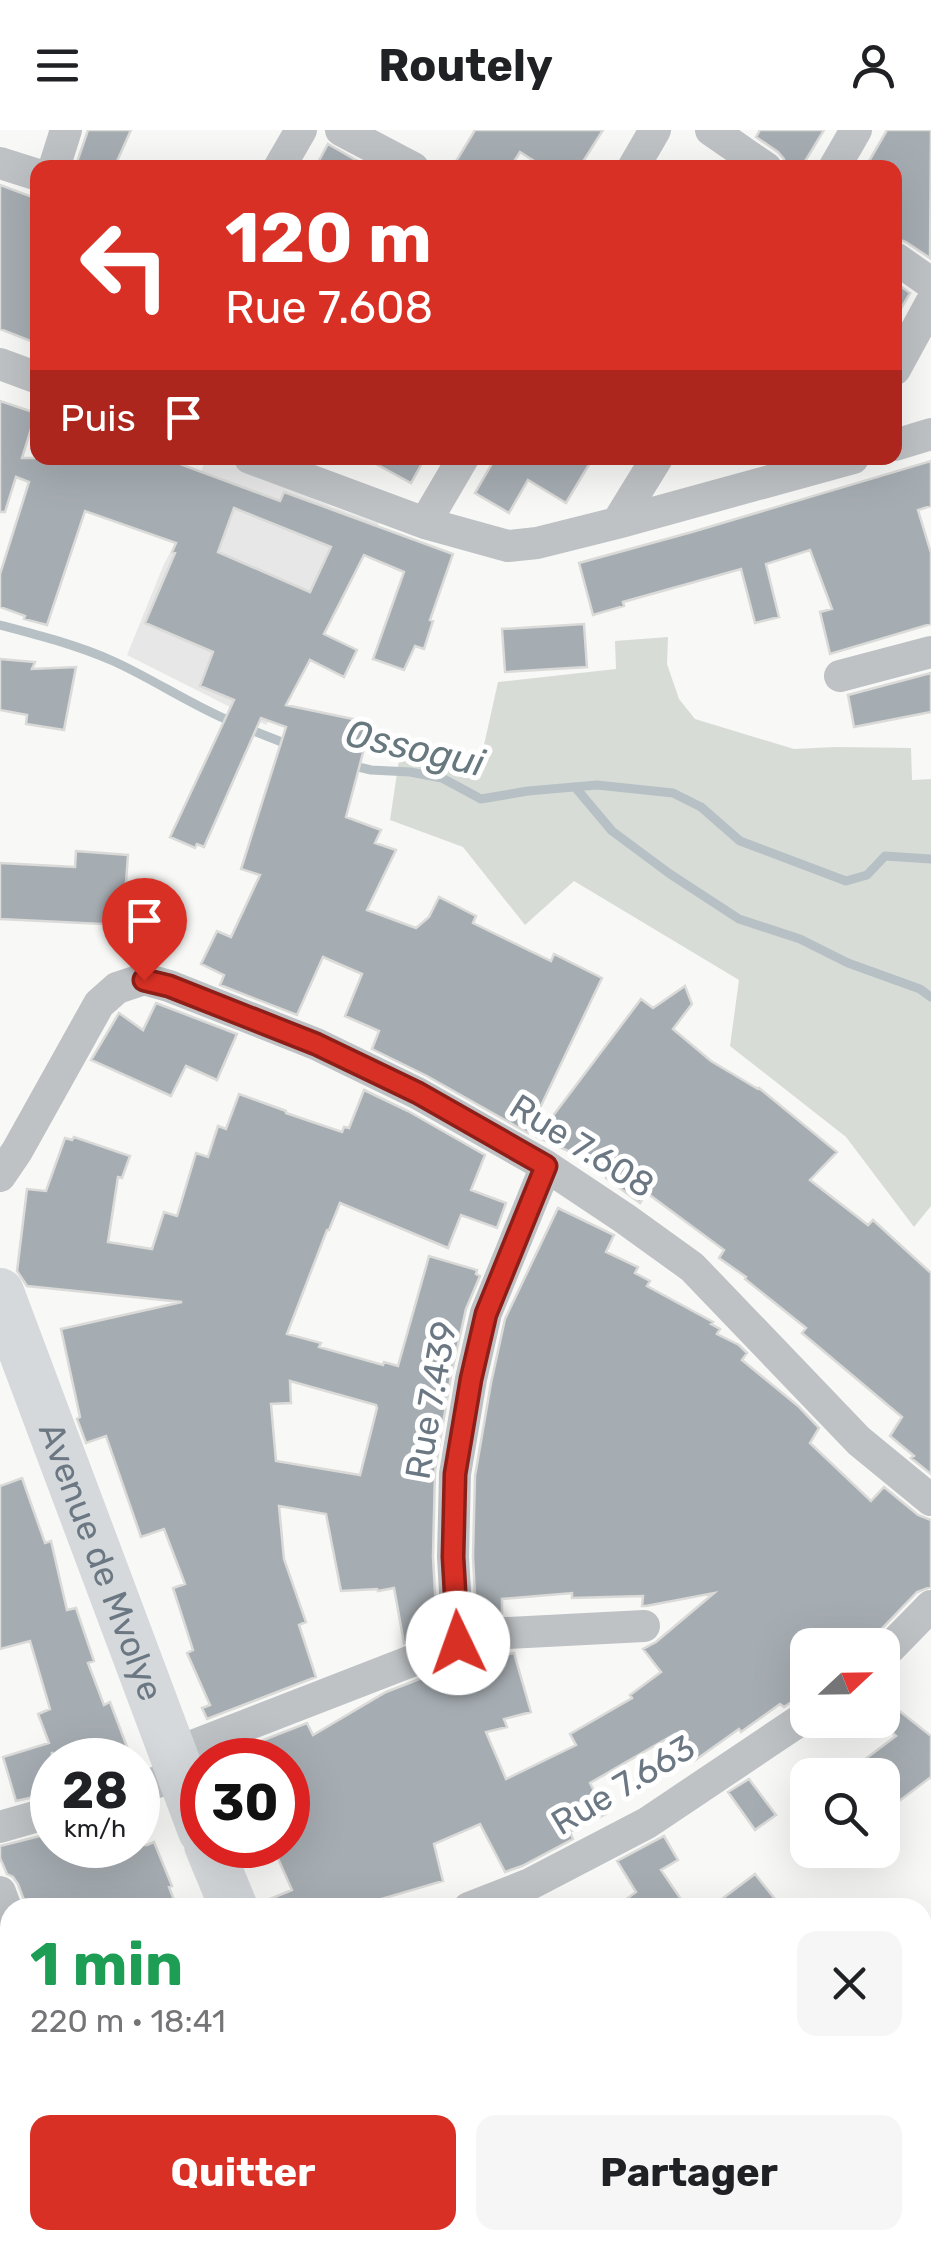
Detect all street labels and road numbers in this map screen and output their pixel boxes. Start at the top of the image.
street label: Rue 7.608 [502,1085,662,1207]
street label: Rue 7.439 [396,1318,466,1482]
street label: Avenue de Mvolye [30,1417,172,1707]
street label: Rue 7.663 [544,1726,702,1844]

